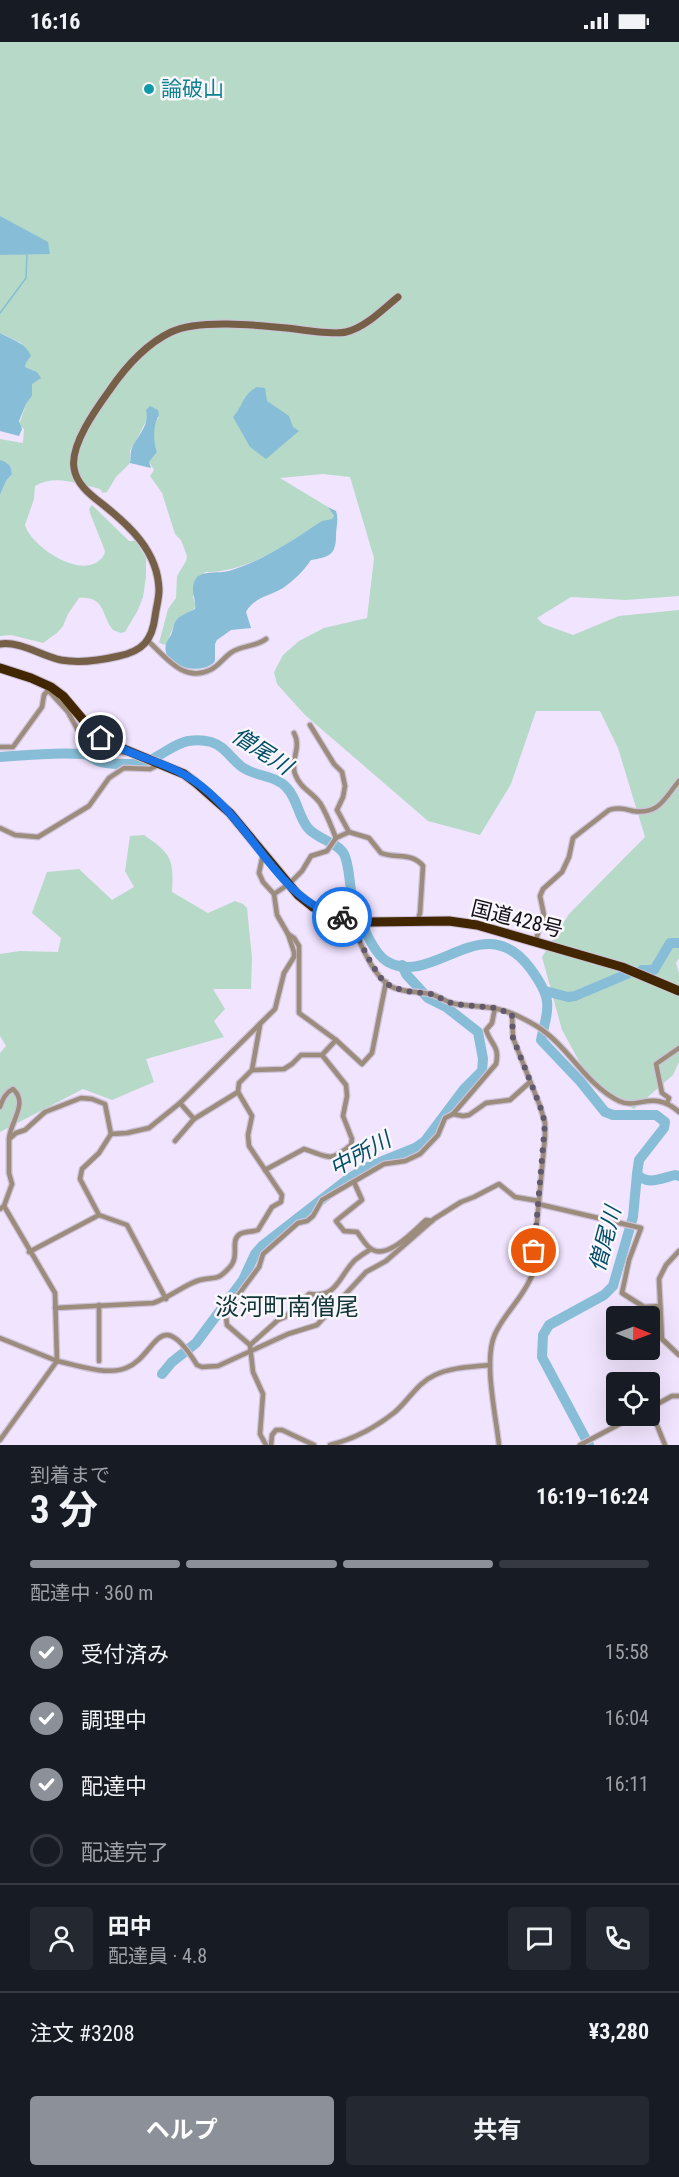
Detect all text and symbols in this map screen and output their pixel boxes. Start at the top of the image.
text: 16:16 [30,9,81,34]
place label: 論破山 [161,77,224,101]
marker: 論破山 [142,82,156,96]
pin [75,712,126,763]
icon: home [84,721,117,754]
water label: 僧尾川 [228,723,298,781]
courier [312,887,372,947]
street label: 国道428号 [468,896,566,942]
icon: bike [326,901,359,934]
water label: 中所川 [325,1126,397,1181]
water label: 僧尾川 [584,1202,626,1274]
pin [508,1225,559,1276]
icon: bag [517,1234,550,1267]
district label: 淡河町南僧尾 [215,1293,359,1321]
north arrow [606,1306,660,1360]
map controls [606,1306,660,1426]
button: locate [606,1372,660,1426]
text: 到着まで [30,1463,110,1487]
text: 16:19–16:24 [536,1484,649,1509]
text: 3 分 [30,1487,98,1533]
text: 配達中 · 360 m [30,1581,153,1605]
icon: check [30,1636,63,1669]
text: 15:58 [605,1640,649,1664]
text: 受付済み [81,1642,169,1667]
icon: check [30,1702,63,1735]
text: 16:04 [605,1706,649,1730]
text: 調理中 [81,1708,147,1733]
icon: check [30,1768,63,1801]
text: 16:11 [605,1772,649,1796]
text: 配達中 [81,1774,147,1799]
text: 配達完了 [81,1840,169,1865]
button: person [30,1907,93,1970]
button: chat [508,1907,571,1970]
button: phone [586,1907,649,1970]
text: 田中 [108,1914,152,1939]
text: 配達員 · 4.8 [108,1944,207,1968]
text: ¥3,280 [589,2019,649,2044]
text: 注文 #3208 [30,2021,135,2046]
button: ヘルプ [30,2096,334,2165]
button: 共有 [346,2096,649,2165]

